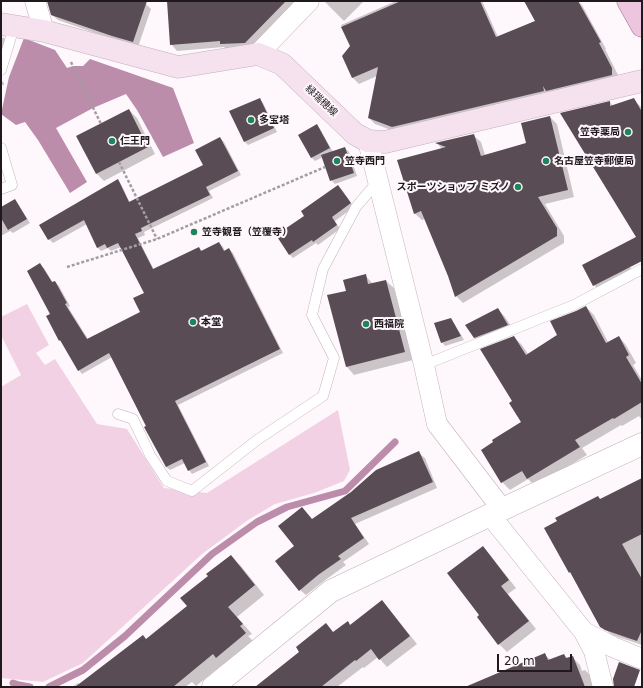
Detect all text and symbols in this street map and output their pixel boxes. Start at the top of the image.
street label: 緑瑞穂線 [302,83,340,119]
place label: 多宝塔 [259,114,289,126]
marker: 多宝塔 [246,115,256,125]
place label: 笠寺薬局 [580,126,620,138]
marker: 笠寺薬局 [623,127,633,137]
place label: 仁王門 [120,135,150,147]
marker: 仁王門 [107,136,117,146]
place label: 笠寺西門 [345,155,385,167]
place label: 名古屋笠寺郵便局 [554,155,634,167]
marker: 笠寺西門 [332,156,342,166]
marker: 名古屋笠寺郵便局 [541,156,551,166]
place label: スポーツショップ ミズノ [397,181,510,193]
marker: スポーツショップ ミズノ [513,182,523,192]
place label: 笠寺観音（笠覆寺） [202,226,292,238]
marker: 笠寺観音（笠覆寺） [189,227,199,237]
place label: 本堂 [201,316,221,328]
marker: 本堂 [188,317,198,327]
place label: 西福院 [374,318,404,330]
marker: 西福院 [361,319,371,329]
scale bar [499,646,574,672]
text: 20 m [504,654,535,668]

